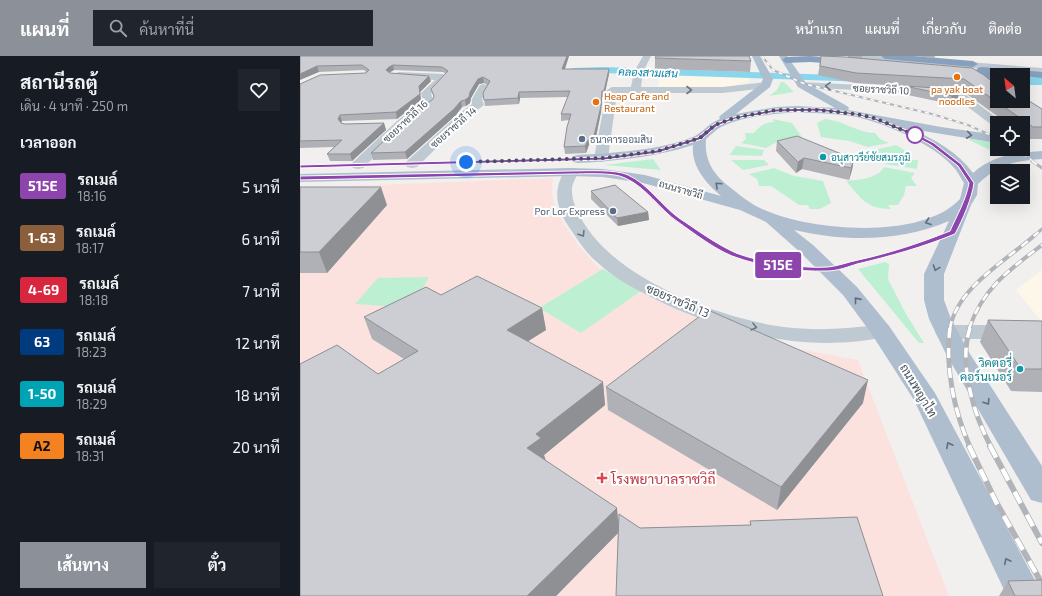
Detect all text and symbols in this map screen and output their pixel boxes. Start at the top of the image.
search box [93,10,373,46]
text: แผนที่ [20,17,69,40]
icon: search [107,17,129,39]
text: ค้นหาที่นี่ [139,20,194,38]
text: หน้าแรก [795,20,843,37]
text: แผนที่ [865,20,900,37]
text: เกี่ยวกับ [922,20,966,37]
text: ติดต่อ [988,20,1022,37]
water label: คลองสามเสน [618,64,678,80]
north arrow [990,68,1030,108]
map controls [990,68,1030,204]
button: heart [238,69,280,111]
text: สถานีรถตู้ [20,70,98,93]
marker: pa yak boat noodles [952,72,962,82]
one-way arrow [825,82,831,91]
street label: ซอยราชวิถี 10 [852,82,910,96]
place label: pa yak boat noodles [931,83,983,107]
one-way arrow [686,86,692,94]
place label: Heap Cafe and Restaurant [604,90,669,114]
street label: ซอยราชวิถี 16 [380,97,430,145]
marker: Heap Cafe and Restaurant [591,97,601,107]
text: เดิน · 4 นาที · 250 m [20,98,128,114]
street label: ซอยราชวิถี 14 [428,104,478,150]
button: locate [990,116,1030,156]
unlabelled marker [906,126,924,144]
one-way arrow [966,130,972,139]
text: เวลาออก [20,133,77,151]
place label: ธนาคารออมสิน [590,133,652,145]
marker: ธนาคารออมสิน [577,134,587,144]
place label: อนุสาวรีย์ชัยสมรภูมิ [831,150,910,165]
your location [456,152,476,172]
marker: อนุสาวรีย์ชัยสมรภูมิ [818,152,828,162]
button: layers [990,164,1030,204]
text: รถเมล์ [78,170,117,188]
text: 515E [28,177,58,194]
street label: ถนนราชวิถี [658,177,705,201]
text: 5 นาที [242,178,280,196]
one-way arrow [715,182,723,189]
text: 18:16 [78,188,106,204]
place label: Por Lor Express [535,205,605,217]
marker: Por Lor Express [608,206,618,216]
one-way arrow [925,218,932,226]
text: รถเมล์ [76,222,116,240]
text: 1-63 [28,229,56,246]
text: 6 นาที [241,230,280,248]
one-way arrow [578,230,585,237]
text: 18:17 [76,240,104,256]
line badge: 515E [750,252,806,278]
text: 515E [763,256,793,273]
one-way arrow [932,264,941,271]
text: รถเมล์ [79,274,119,292]
street label: ซอยราชวิถี 13 [644,280,712,320]
text: 4-69 [28,281,59,298]
text: 7 นาที [242,282,280,300]
text: 18:18 [79,292,108,308]
one-way arrow [855,297,862,304]
one-way arrow [751,322,758,331]
text: รถเมล์ [76,326,116,344]
text: 63 [34,333,50,350]
text: 12 นาที [236,334,280,352]
text: 18:23 [76,344,107,360]
place label: วิคตอรี่ คอร์นเนอร์ [960,352,1012,383]
street label: ถนนพญาไท [897,361,940,420]
marker: วิคตอรี่ คอร์นเนอร์ [1015,364,1025,374]
text: รถเมล์ [76,378,116,396]
text: 1-50 [28,385,56,402]
text: 18 นาที [235,386,280,404]
text: 18:29 [76,396,107,412]
one-way arrow [983,398,990,405]
text: รถเมล์ [76,430,116,448]
text: A2 [33,437,51,454]
text: 20 นาที [232,438,280,456]
one-way arrow [946,442,954,449]
text: 18:31 [76,448,105,464]
place label: โรงพยาบาลราชวิถี [610,470,716,487]
marker: โรงพยาบาลราชวิถี [596,472,608,484]
button: เส้นทาง [20,542,146,588]
button: ตั๋ว [154,542,280,588]
one-way arrow [1004,558,1012,565]

